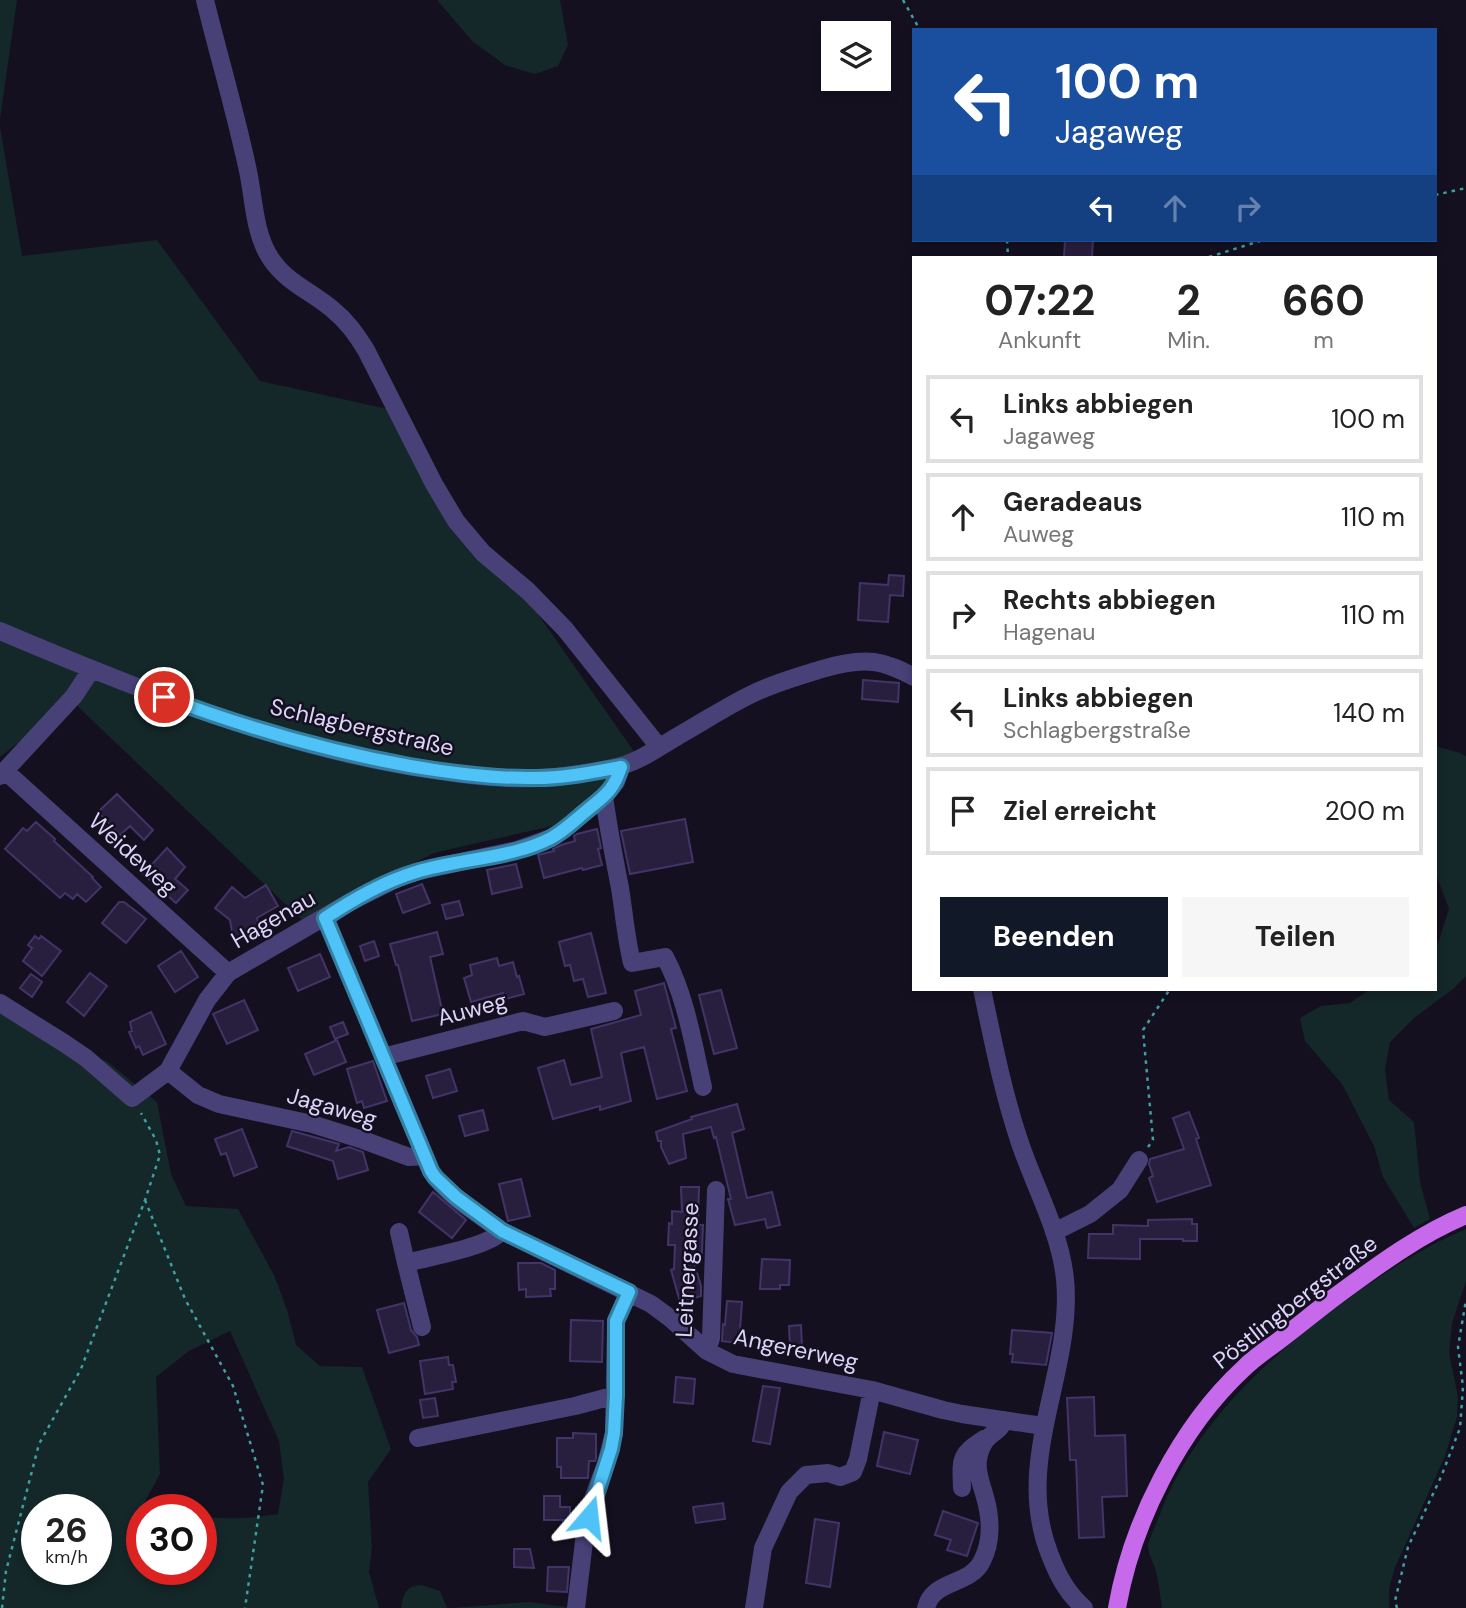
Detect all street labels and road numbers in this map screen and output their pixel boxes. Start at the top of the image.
street label: Schlagbergstraße [267,691,457,763]
street label: Weideweg [82,806,184,902]
street label: Hagenau [225,883,321,955]
street label: Auweg [434,985,510,1033]
street label: Jagaweg [284,1080,381,1134]
street label: Leitnergasse [668,1202,706,1338]
street label: Pöstlingbergstraße [1207,1228,1383,1376]
street label: Angererweg [731,1321,861,1377]

